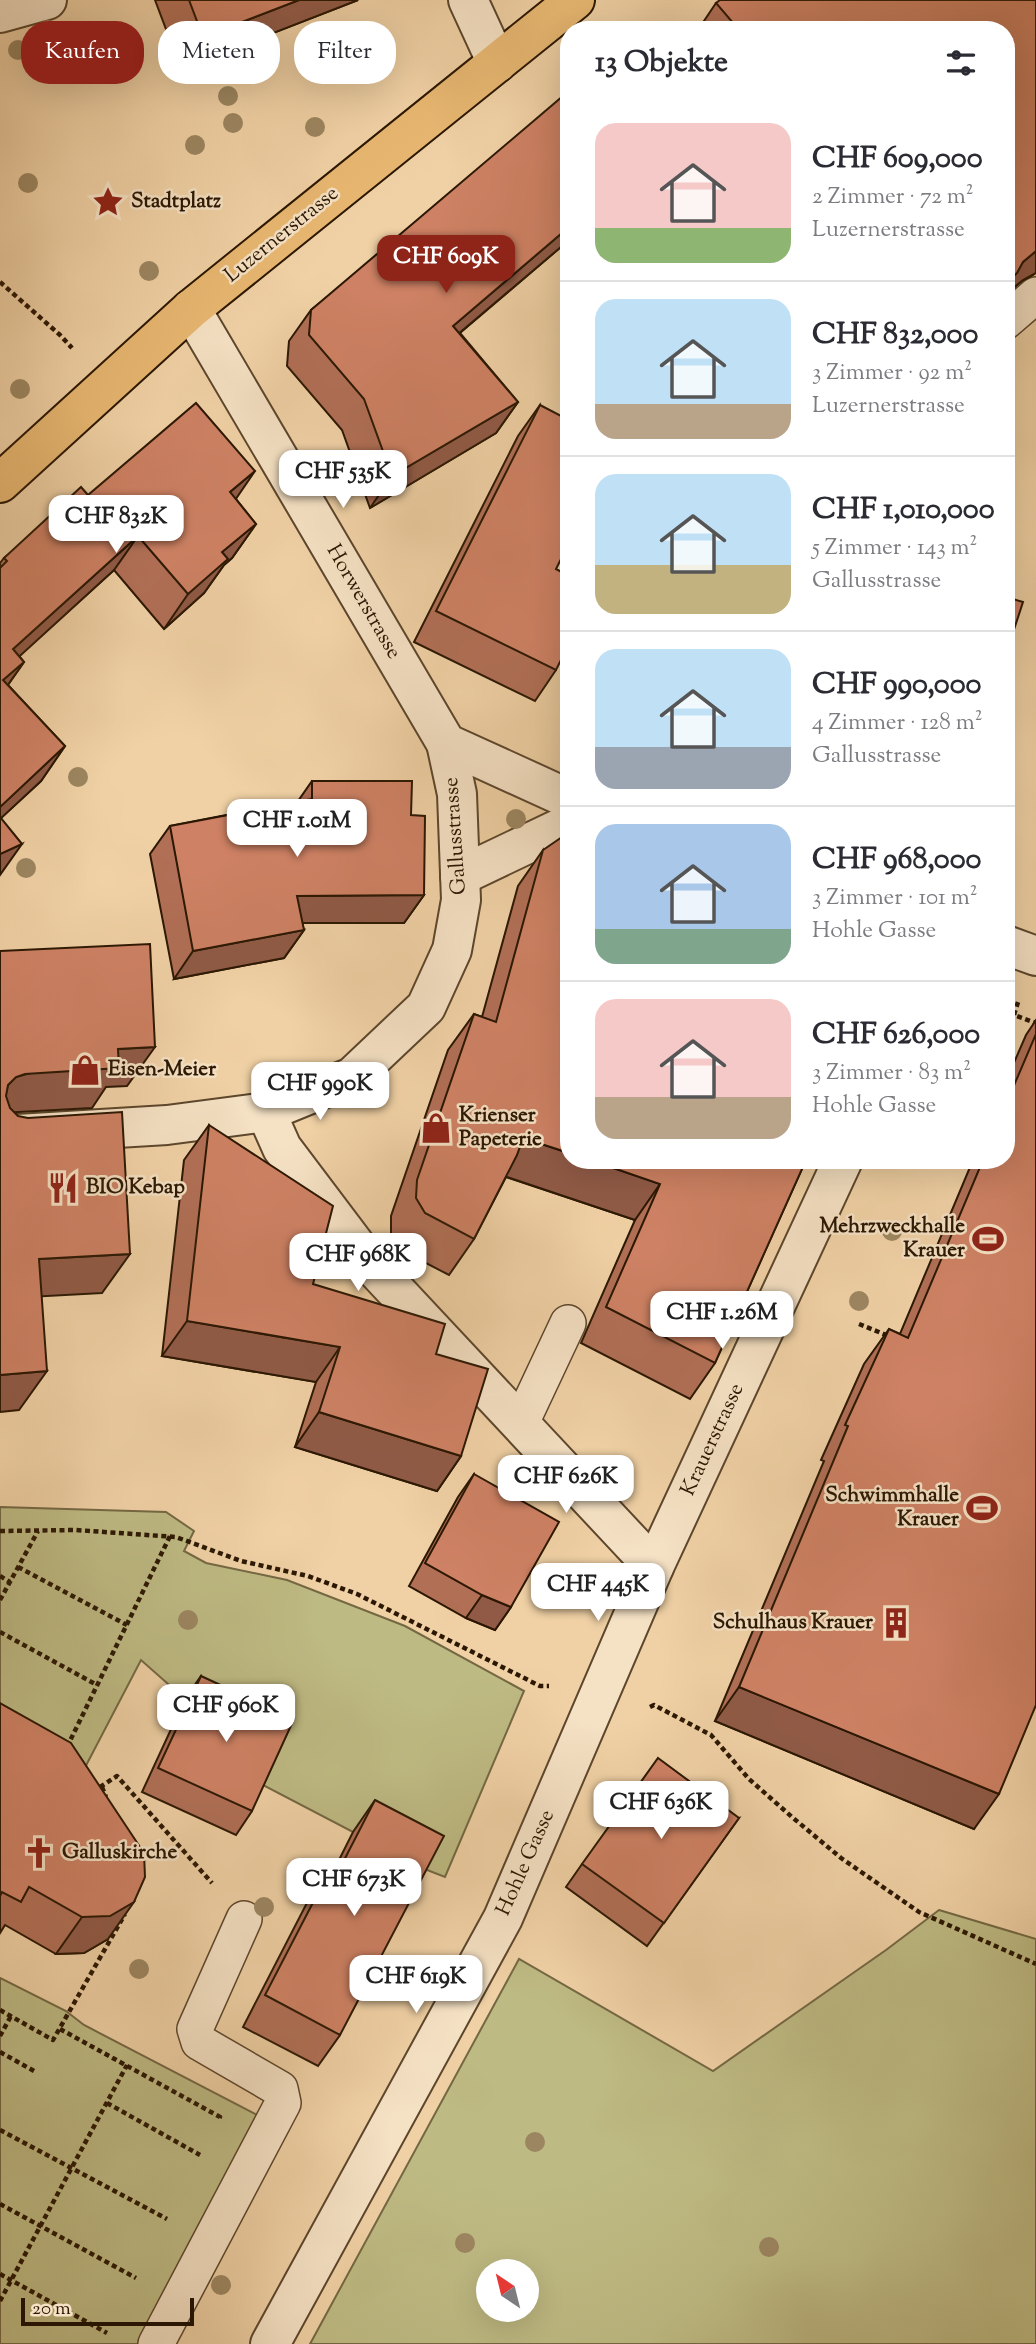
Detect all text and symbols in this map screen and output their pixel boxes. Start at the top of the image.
chip: Kaufen [21,21,144,84]
chip: Mieten [158,21,280,84]
chip: Filter [294,21,396,84]
text: 13 Objekte [595,42,728,85]
icon: filters [942,44,980,82]
text: CHF 609,000 [812,138,983,181]
icon: home [651,151,735,235]
street label: Luzernerstrasse [218,179,346,291]
text: 2 Zimmer · 72 m² [812,181,974,214]
place icon: Stadtplatz [91,185,125,219]
place label: Stadtplatz [131,187,221,217]
text: Luzernerstrasse [812,214,965,247]
pin: CHF 609K [374,236,518,295]
text: CHF 609K [393,241,499,274]
text: CHF 832,000 [812,314,978,357]
icon: home [651,327,735,411]
text: 3 Zimmer · 92 m² [812,357,972,390]
text: Luzernerstrasse [812,390,965,423]
pin: CHF 535K [271,450,415,510]
text: CHF 535K [295,456,391,489]
text: CHF 1,010,000 [812,489,995,532]
pin: CHF 832K [44,496,188,555]
text: CHF 832K [65,501,167,534]
icon: home [651,502,735,586]
text: 5 Zimmer · 143 m² [812,532,977,565]
street label: Horwerstrasse [318,539,408,665]
text: Gallusstrasse [812,565,941,598]
text: CHF 990,000 [812,664,981,707]
icon: home [651,677,735,761]
text: 4 Zimmer · 128 m² [812,707,982,740]
text: Gallusstrasse [812,740,941,773]
street label: Gallusstrasse [437,776,475,896]
pin: CHF 1.01M [217,800,377,859]
text: CHF 1.01M [243,805,351,838]
text: CHF 968,000 [812,839,981,882]
icon: home [651,852,735,936]
text: 3 Zimmer · 101 m² [812,882,977,915]
text: Hohle Gasse [812,915,936,948]
text: CHF 626,000 [812,1014,980,1057]
icon: home [651,1027,735,1111]
shop icon: Eisen-Meier [68,1053,102,1087]
place label: Eisen-Meier [108,1055,216,1085]
text: 3 Zimmer · 83 m² [812,1057,971,1090]
pin: CHF 990K [248,1062,392,1122]
text: CHF 990K [267,1068,373,1101]
text: Hohle Gasse [812,1090,936,1123]
place label: Krienser Papeterie [459,1101,542,1155]
shop icon: Krienser Papeterie [419,1111,453,1145]
restaurant icon: BIO Kebap [46,1171,80,1205]
place label: BIO Kebap [86,1173,185,1203]
place label: Mehrzweckhalle Krauer [819,1212,965,1266]
sports icon: Mehrzweckhalle Krauer [971,1222,1005,1256]
pin: CHF 968K [286,1234,430,1293]
text: CHF 968K [305,1239,411,1272]
pin: CHF 1.26M [642,1292,802,1351]
text: CHF 1.26M [666,1297,778,1330]
street label: Krauerstrasse [674,1379,752,1501]
pin: CHF 626K [494,1456,638,1515]
text: CHF 626K [514,1461,618,1494]
place label: Schwimmhalle Krauer [825,1481,959,1535]
sports icon: Schwimmhalle Krauer [965,1491,999,1525]
pin: CHF 445K [526,1564,670,1623]
text: CHF 445K [547,1569,649,1602]
building icon: Schulhaus Krauer [879,1606,913,1640]
place label: Schulhaus Krauer [713,1608,873,1638]
pin: CHF 960K [154,1684,298,1744]
text: CHF 960K [173,1690,279,1723]
pin: CHF 636K [589,1782,733,1841]
text: CHF 636K [610,1787,713,1820]
street label: Hohle Gasse [489,1805,563,1921]
church icon: Galluskirche [22,1836,56,1870]
place label: Galluskirche [62,1838,177,1868]
pin: CHF 673K [282,1858,426,1918]
text: CHF 673K [302,1864,406,1897]
pin: CHF 619K [344,1955,488,2015]
text: CHF 619K [365,1961,467,1994]
north arrow [476,2259,539,2322]
map controls [476,2259,539,2322]
scale bar [21,2295,194,2327]
text: 20 m [32,2296,71,2323]

